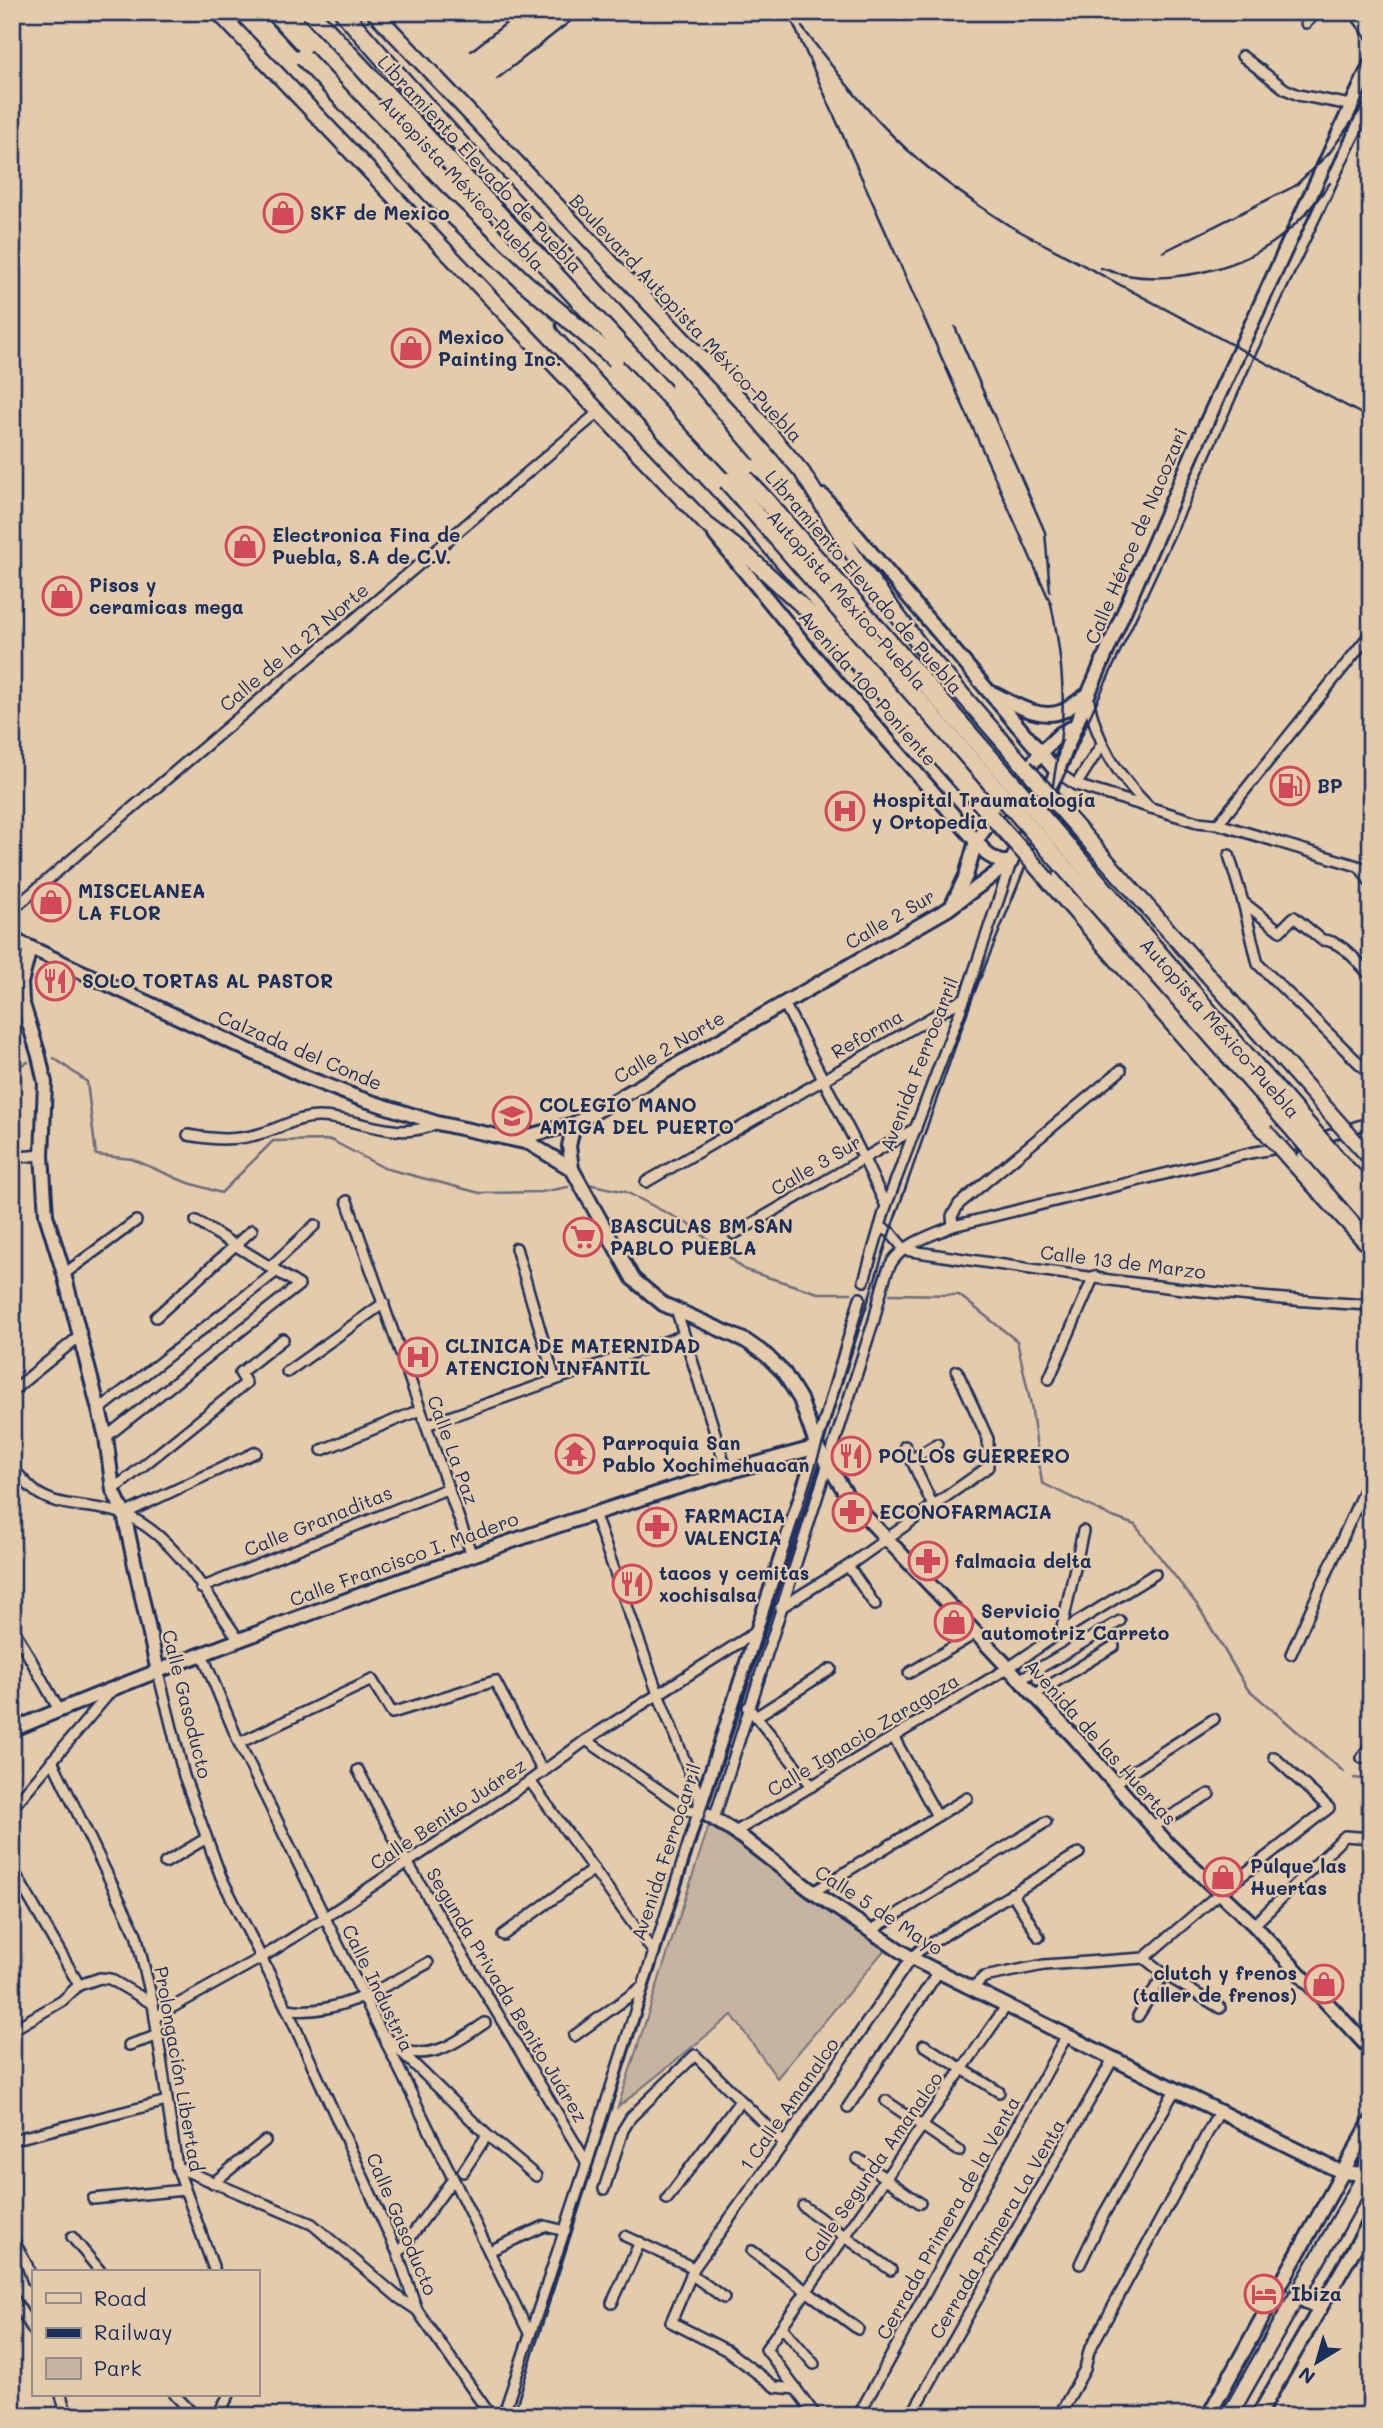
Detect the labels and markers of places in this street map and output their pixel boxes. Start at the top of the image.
shop icon: SKF de Mexico [262,192,304,234]
place label: SKF de Mexico [310,200,450,225]
place label: Mexico Painting Inc. [438,324,562,371]
shop icon: Mexico Painting Inc. [390,327,432,369]
place label: Electronica Fina de Puebla, S.A de C.V. [272,522,460,569]
shop icon: Electronica Fina de Puebla, S.A de C.V. [224,525,266,567]
place label: Pisos y ceramicas mega [89,572,244,619]
shop icon: Pisos y ceramicas mega [41,575,83,617]
fuel station icon: BP [1269,765,1311,807]
place label: BP [1317,773,1343,798]
place label: Hospital Traumatología y Ortopedia [872,787,1096,834]
hospital icon: Hospital Traumatología y Ortopedia [824,790,866,832]
place label: MISCELANEA LA FLOR [78,878,205,925]
shop icon: MISCELANEA LA FLOR [30,881,72,923]
restaurant icon: SOLO TORTAS AL PASTOR [34,960,76,1002]
place label: SOLO TORTAS AL PASTOR [82,968,333,993]
place label: COLEGIO MANO AMIGA DEL PUERTO [539,1092,734,1139]
school or university icon: COLEGIO MANO AMIGA DEL PUERTO [491,1095,533,1137]
place label: BASCULAS BM SAN PABLO PUEBLA [610,1213,793,1260]
supermarket icon: BASCULAS BM SAN PABLO PUEBLA [562,1216,604,1258]
place label: CLINICA DE MATERNIDAD ATENCION INFANTIL [445,1333,700,1380]
hospital icon: CLINICA DE MATERNIDAD ATENCION INFANTIL [397,1336,439,1378]
place label: Parroquia San Pablo Xochimehuacan [602,1430,810,1477]
temple icon: Parroquia San Pablo Xochimehuacan [554,1433,596,1475]
restaurant icon: POLLOS GUERRERO [830,1435,872,1477]
place label: POLLOS GUERRERO [878,1443,1070,1468]
pharmacy icon: ECONOFARMACIA [831,1491,873,1533]
place label: ECONOFARMACIA [879,1499,1052,1524]
place label: FARMACIA VALENCIA [684,1503,785,1550]
pharmacy icon: FARMACIA VALENCIA [636,1506,678,1548]
pharmacy icon: falmacia delta [907,1540,949,1582]
place label: falmacia delta [955,1548,1092,1573]
place label: tacos y cemitas xochisalsa [659,1560,809,1607]
restaurant icon: tacos y cemitas xochisalsa [611,1563,653,1605]
place label: Servicio automotriz Carreto [981,1598,1169,1645]
shop icon: Servicio automotriz Carreto [933,1601,975,1643]
place label: Pulque las Huertas [1250,1853,1347,1900]
shop icon: Pulque las Huertas [1202,1856,1244,1898]
place label: clutch y frenos (taller de frenos) [1133,1960,1297,2007]
shop icon: clutch y frenos (taller de frenos) [1303,1963,1345,2005]
hotel icon: Ibiza [1243,2273,1285,2315]
place label: Ibiza [1291,2281,1342,2306]

